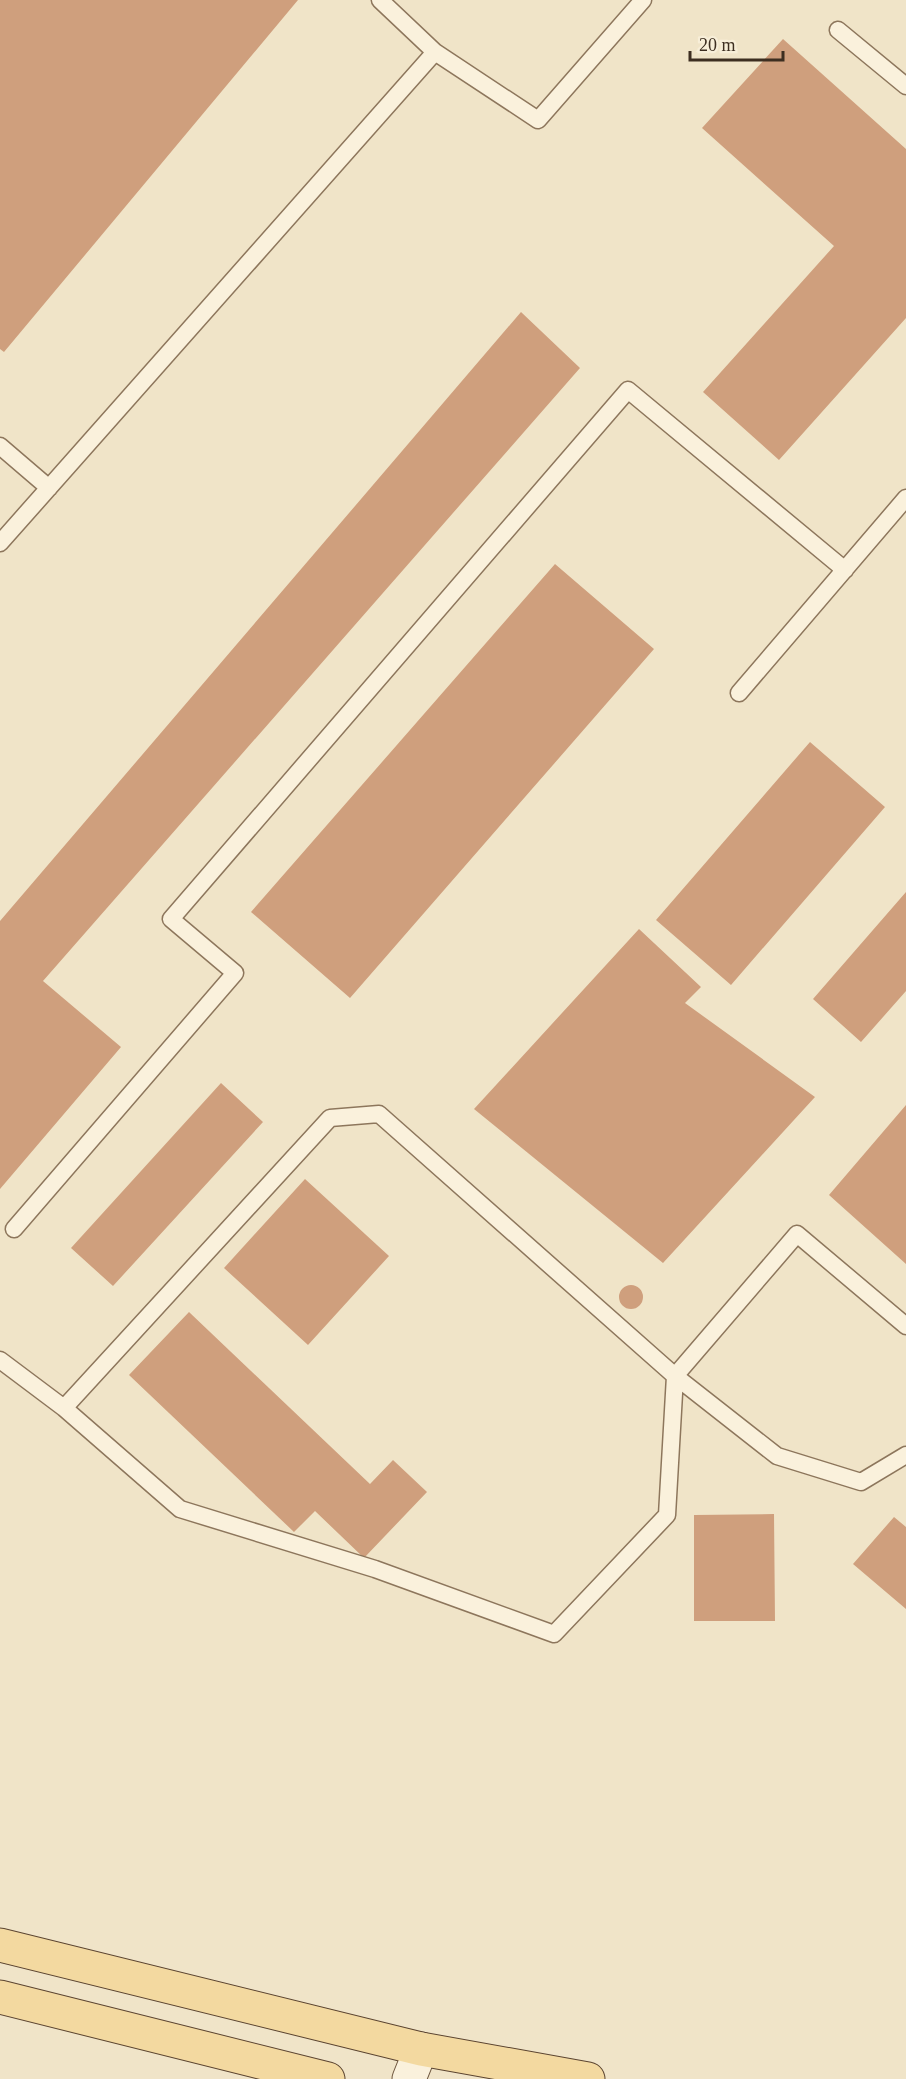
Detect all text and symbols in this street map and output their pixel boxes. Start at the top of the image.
scale bar [690,24,783,62]
text: 20 m [699,35,736,55]

